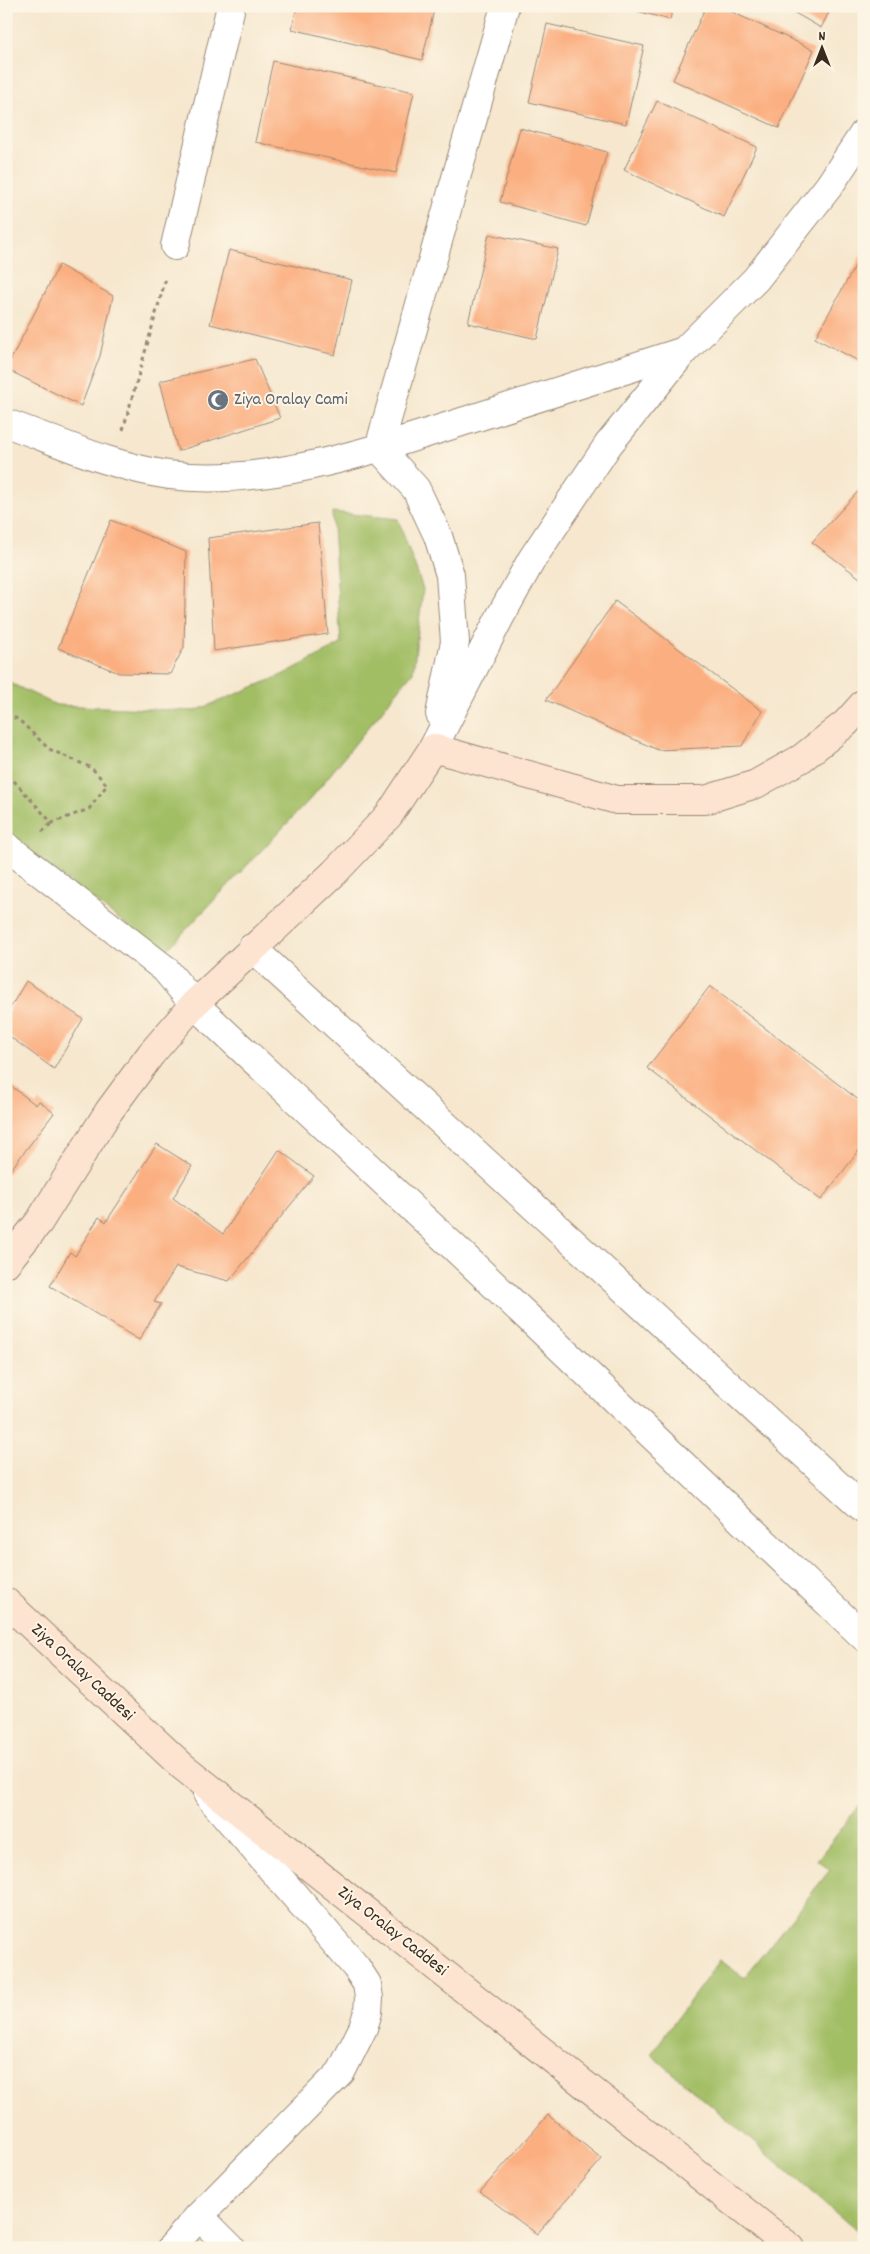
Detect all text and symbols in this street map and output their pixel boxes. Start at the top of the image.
north arrow [798,22,848,72]
text: N [819,27,826,47]
mosque icon: Ziya Oralay Cami [206,388,230,412]
place label: Ziya Oralay Cami [234,388,348,413]
street label: Ziya Oralay Caddesi [25,1618,139,1728]
street label: Ziya Oralay Caddesi [332,1881,452,1983]

